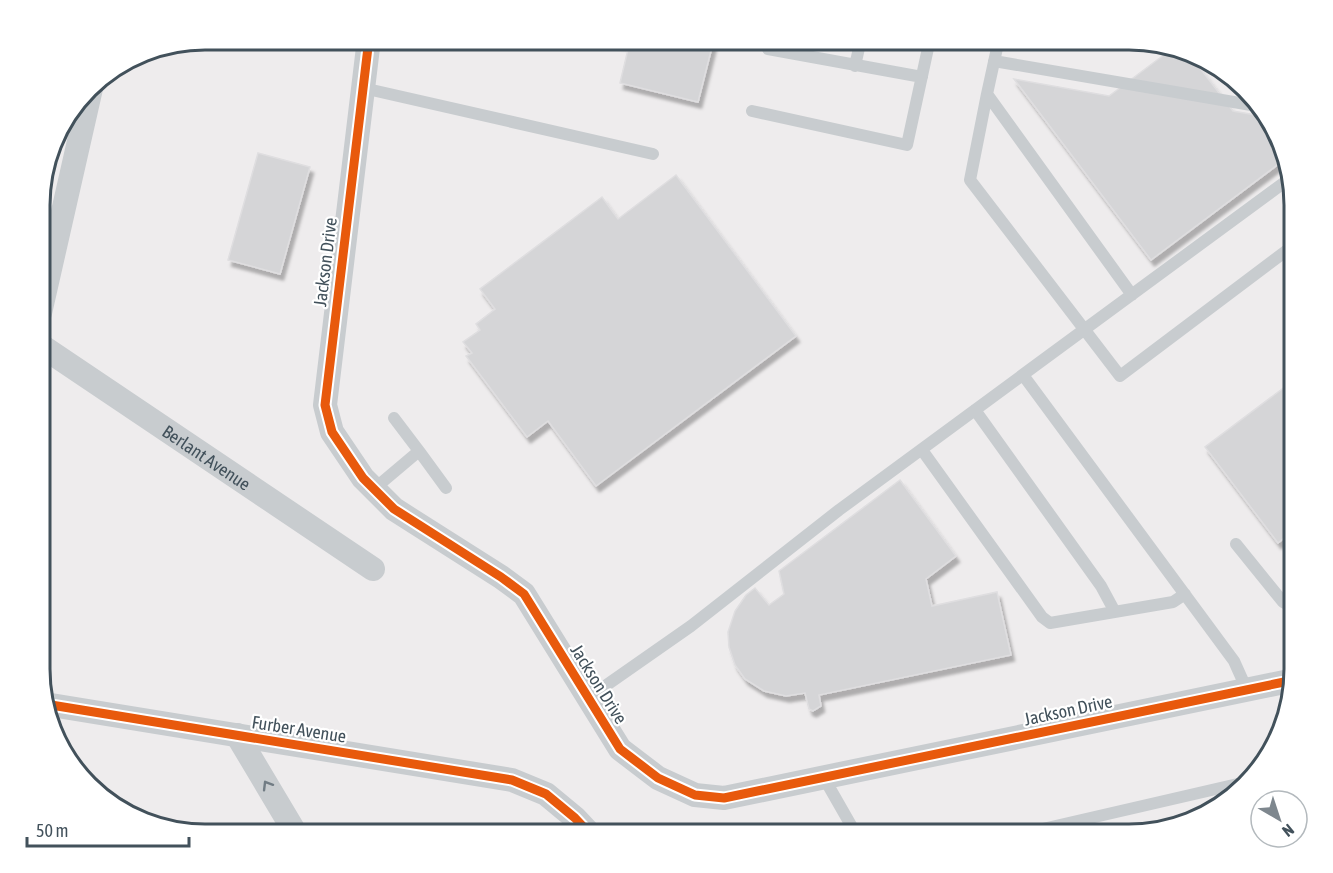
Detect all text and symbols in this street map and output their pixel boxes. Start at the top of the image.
street label: Jackson Drive [309,216,341,308]
street label: Berlant Avenue [159,420,255,494]
street label: Jackson Drive [566,640,632,728]
street label: Jackson Drive [1022,690,1114,730]
street label: Furber Avenue [250,711,348,747]
one-way arrow [262,781,274,791]
north arrow [1249,789,1309,849]
scale bar [27,810,189,848]
text: 50 m [36,820,68,841]
text: N [1279,821,1298,841]

